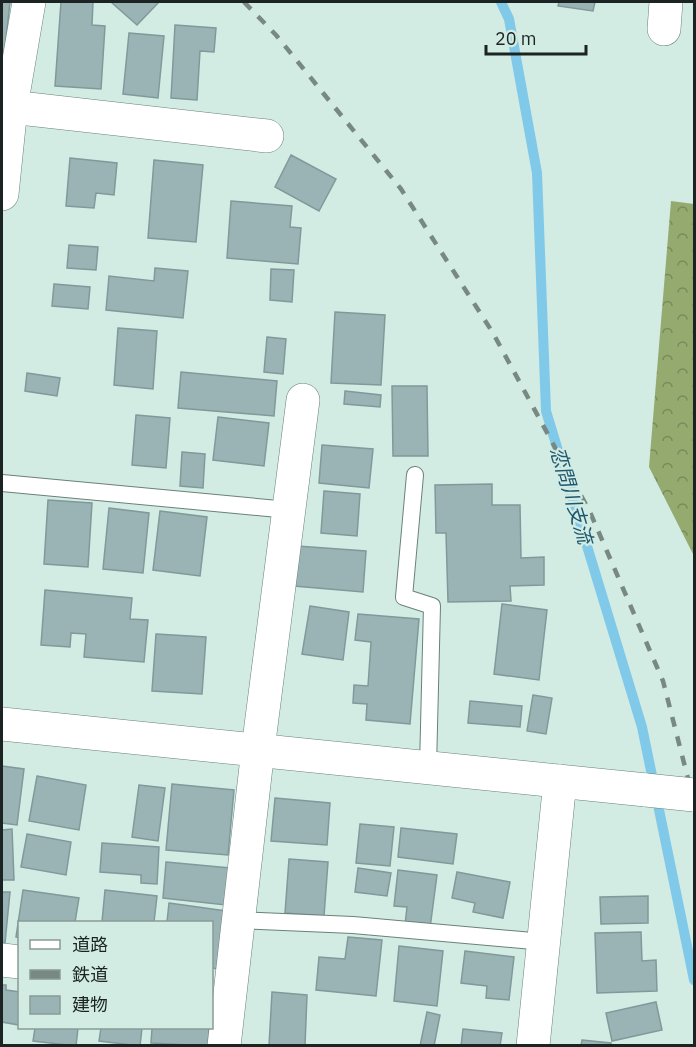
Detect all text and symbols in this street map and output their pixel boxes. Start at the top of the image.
scale bar [486,18,586,56]
text: 20 m [495,27,537,50]
water label: 恋問川支流 [544,443,600,550]
legend [18,921,213,1029]
text: 道路 [72,933,108,956]
text: 鉄道 [72,963,108,986]
text: 建物 [72,993,108,1016]

